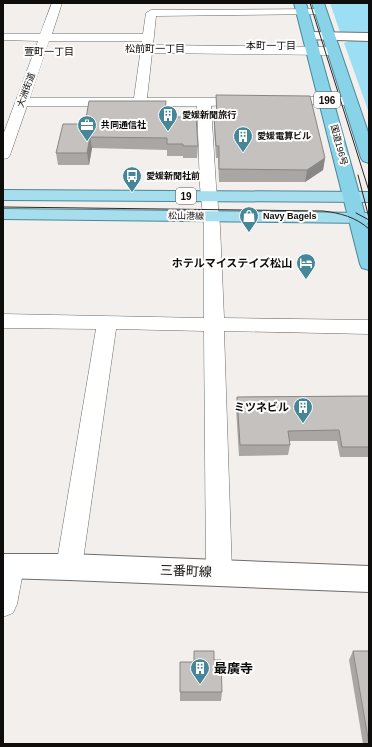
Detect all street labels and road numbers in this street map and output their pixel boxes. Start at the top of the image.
street label: 大洲街道 [14,71,37,109]
road number: 196 [314,92,340,108]
street label: 国道196号 [329,123,349,167]
road number: 19 [176,188,196,204]
street label: 松山港線 [168,211,205,221]
street label: 三番町線 [160,563,212,579]

